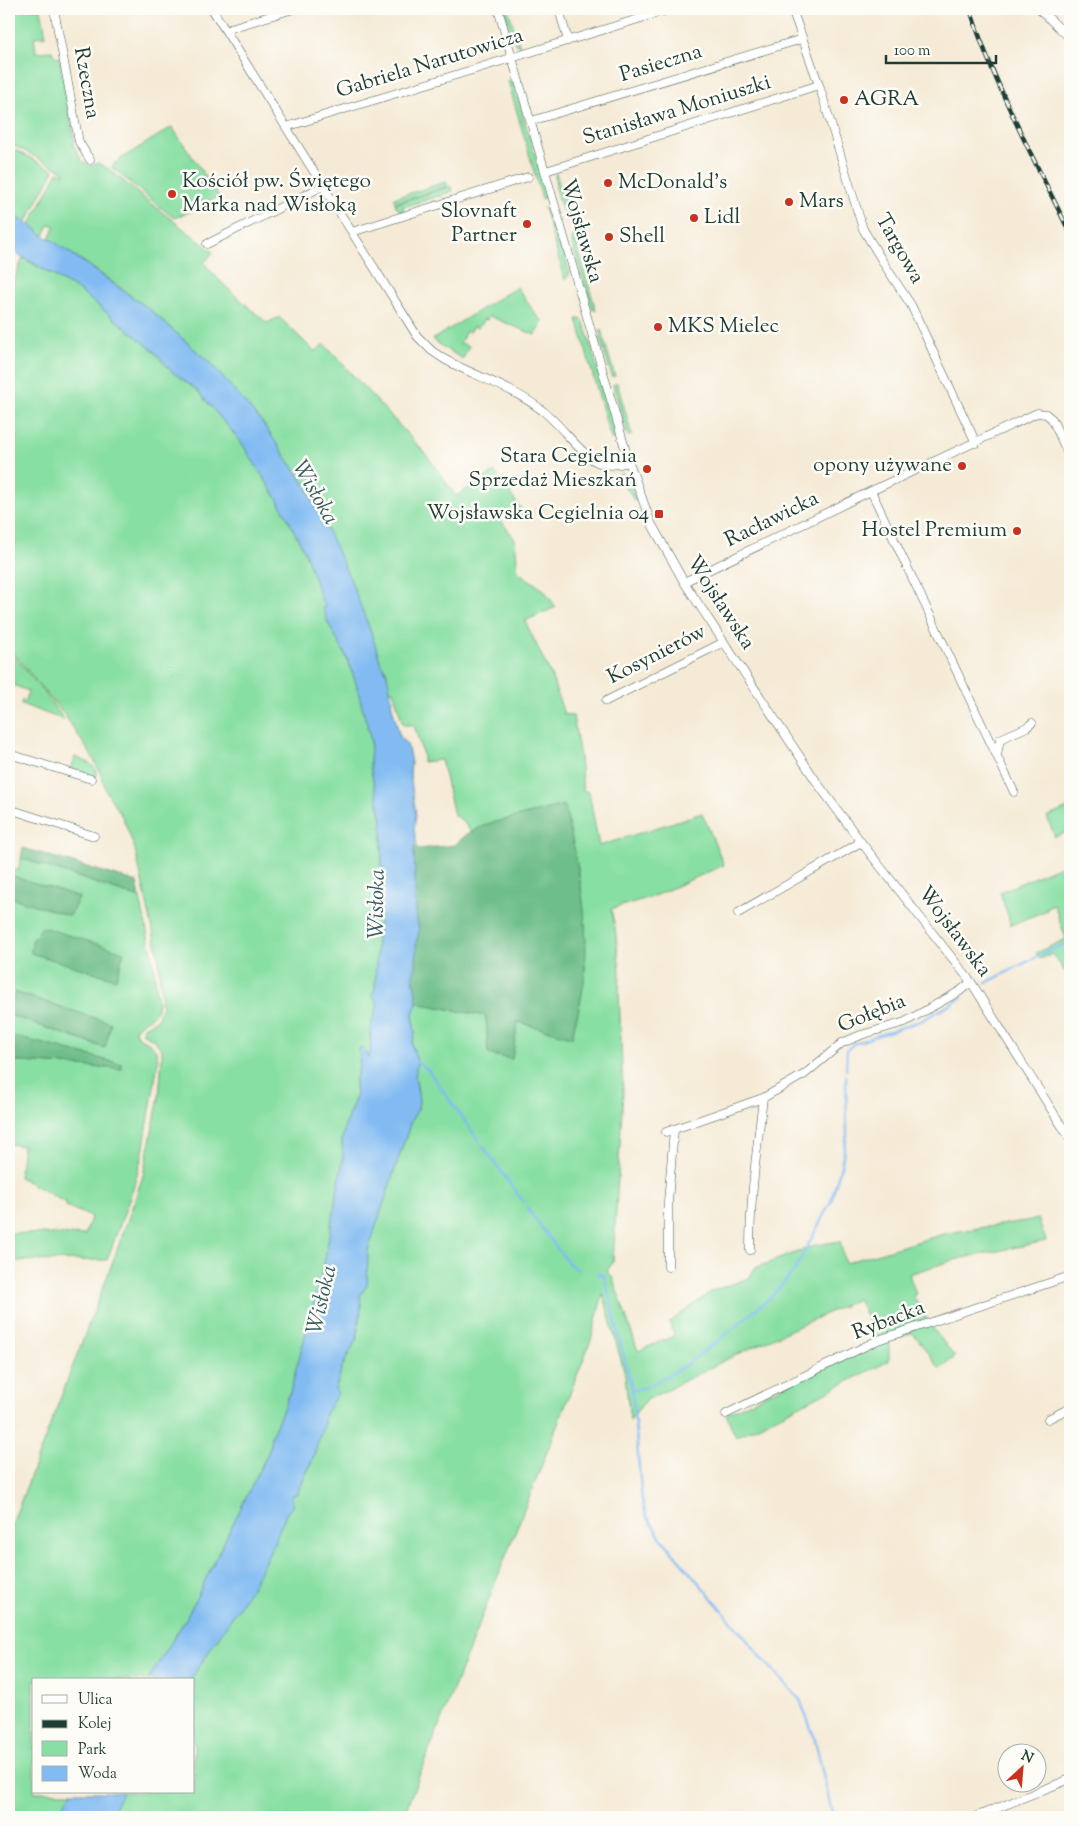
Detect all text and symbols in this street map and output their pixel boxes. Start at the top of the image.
street label: Gabriela Narutowicza [333,21,528,107]
scale bar [886,32,996,64]
street label: Pasieczna [616,37,706,91]
text: 100 m [894,41,931,62]
street label: Rzeczna [65,45,107,122]
street label: Stanisława Moniuszki [579,68,775,154]
place label: AGRA [854,85,919,115]
marker: AGRA [838,94,850,106]
place label: Kościół pw. Świętego Marka nad Wisłoką [182,167,371,221]
place label: McDonald's [618,168,727,198]
street label: Wojsławska [552,175,610,287]
marker: McDonald's [602,177,614,189]
place label: Mars [799,187,844,217]
marker: Kościół pw. Świętego Marka nad Wisłoką [166,188,178,200]
marker: Mars [783,196,795,208]
place label: Slovnaft Partner [440,197,517,251]
place label: Lidl [704,203,740,233]
street label: Targowa [867,208,931,290]
marker: Lidl [688,212,700,224]
marker: Slovnaft Partner [521,218,533,230]
place label: Shell [619,222,665,252]
marker: Shell [603,231,615,243]
place label: MKS Mielec [668,312,779,342]
marker: MKS Mielec [652,321,664,333]
place label: Stara Cegielnia Sprzedaż Mieszkań [469,442,637,496]
place label: opony używane [813,451,952,481]
water label: Wisłoka [283,455,345,531]
marker: opony używane [956,460,968,472]
marker: Stara Cegielnia Sprzedaż Mieszkań [641,463,653,475]
street label: Racławicka [720,484,824,556]
place label: Wojsławska Cegielnia 04 [427,499,649,529]
marker: Wojsławska Cegielnia 04 [653,508,665,520]
place label: Hostel Premium [862,516,1007,546]
marker: Hostel Premium [1011,525,1023,537]
street label: Wojsławska [678,550,762,656]
street label: Kosynierów [603,617,712,693]
water label: Wisłoka [361,869,395,939]
street label: Wojsławska [910,880,998,984]
street label: Gołębia [833,987,911,1041]
water label: Wisłoka [300,1262,346,1338]
street label: Rybacka [848,1293,930,1349]
legend [32,1678,195,1794]
text: Ulica [78,1690,112,1711]
text: Kolej [78,1714,111,1735]
text: Park [78,1740,107,1761]
north arrow [996,1744,1046,1794]
text: N [1017,1747,1036,1770]
text: Woda [78,1764,117,1785]

